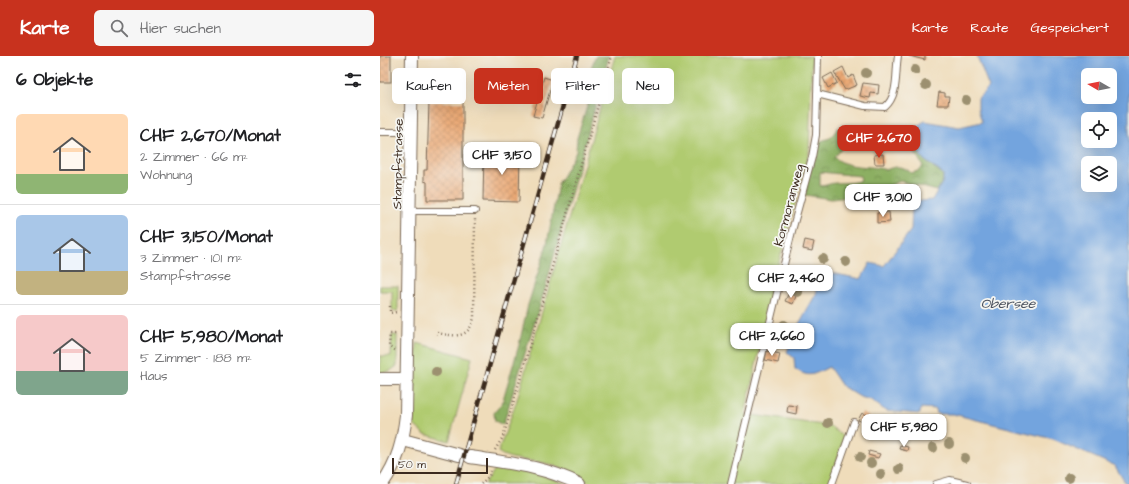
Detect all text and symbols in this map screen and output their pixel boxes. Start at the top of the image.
search box [94,10,374,46]
text: Karte [20,15,70,42]
icon: search [108,17,130,39]
text: Hier suchen [140,18,221,39]
text: Karte [912,18,948,38]
text: Route [970,18,1008,38]
text: Gespeichert [1030,18,1109,38]
text: 6 Objekte [16,68,93,92]
chip: Kaufen [392,68,466,104]
chip: Mieten [474,68,543,104]
chip: Filter [551,68,614,104]
chip: Neu [622,68,674,104]
north arrow [1081,68,1117,104]
map controls [1081,68,1117,192]
icon: filters [342,69,364,91]
button: locate [1081,112,1117,148]
street label: Stampfstrasse [388,118,408,210]
text: CHF 2,670/Monat [140,124,281,148]
pin: CHF 2,670 [833,125,925,159]
text: CHF 2,670 [846,129,912,147]
icon: home [48,130,96,178]
pin: CHF 3,150 [456,142,548,176]
text: CHF 3,150 [472,146,532,164]
text: 2 Zimmer · 66 m² [140,148,248,166]
button: layers [1081,156,1117,192]
street label: Kormoranweg [769,162,810,249]
text: Wohnung [140,166,192,184]
pin: CHF 3,010 [837,184,929,218]
text: CHF 3,010 [854,188,912,206]
text: CHF 3,150/Monat [140,225,273,249]
icon: home [48,231,96,279]
text: 3 Zimmer · 101 m² [140,249,242,267]
pin: CHF 2,460 [745,265,837,299]
text: Stampfstrasse [140,267,231,285]
text: CHF 2,460 [758,269,824,287]
water label: Obersee [981,294,1037,314]
pin: CHF 2,660 [726,323,818,357]
text: CHF 5,980/Monat [140,325,283,349]
text: CHF 2,660 [739,327,805,345]
icon: home [48,331,96,379]
text: 5 Zimmer · 188 m² [140,349,252,367]
text: Haus [140,367,168,385]
pin: CHF 5,980 [858,414,950,448]
text: CHF 5,980 [871,418,937,436]
scale bar [392,456,488,475]
text: 50 m [398,457,426,472]

